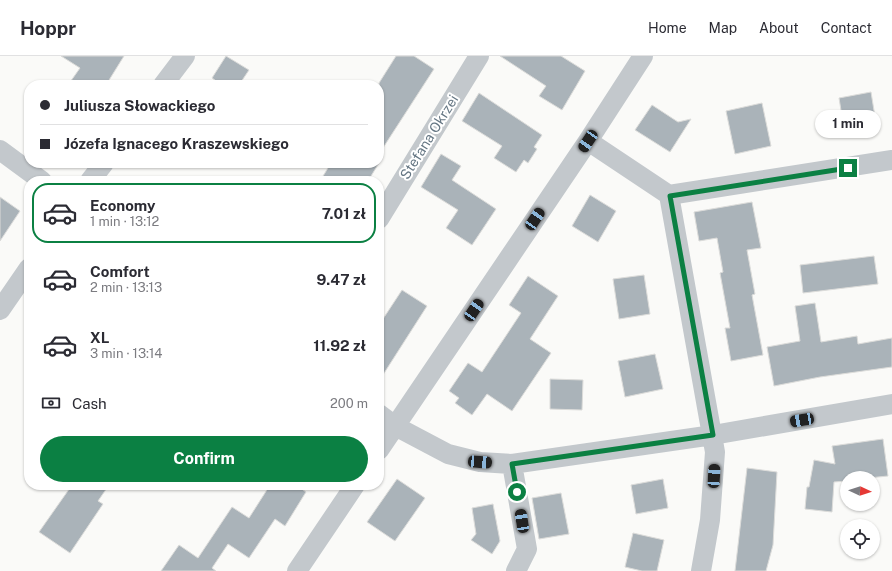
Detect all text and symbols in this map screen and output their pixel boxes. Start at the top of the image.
text: Hoppr [20,17,76,39]
text: Home [648,20,687,36]
text: Map [709,20,737,36]
text: About [759,20,799,36]
text: Contact [821,20,872,36]
street label: Stefana Okrzei [397,92,461,182]
text: Juliusza Słowackiego [64,97,215,114]
callout: 1 min [815,110,881,138]
text: 1 min [832,116,864,131]
car [576,128,600,154]
text: Józefa Ignacego Kraszewskiego [64,135,289,152]
route end [839,159,857,177]
icon: car [42,195,78,231]
text: Economy [90,197,155,214]
text: 7.01 zł [322,205,366,222]
car [523,206,547,232]
text: 1 min · 13:12 [90,214,159,229]
icon: car [42,261,78,297]
text: Comfort [90,263,150,280]
text: 9.47 zł [316,271,366,288]
text: 2 min · 13:13 [90,280,162,295]
car [462,297,486,323]
icon: car [42,327,78,363]
text: XL [90,329,109,346]
text: 11.92 zł [313,337,366,354]
text: 3 min · 13:14 [90,346,163,361]
icon: cash [40,392,62,414]
text: Cash [72,395,107,412]
text: 200 m [330,396,368,411]
car [789,412,815,428]
button: Confirm [40,436,368,482]
car [468,455,492,469]
car [707,464,721,488]
north arrow [840,471,880,511]
map controls [840,471,880,559]
route start [508,483,526,501]
car [514,508,530,534]
button: locate [840,519,880,559]

